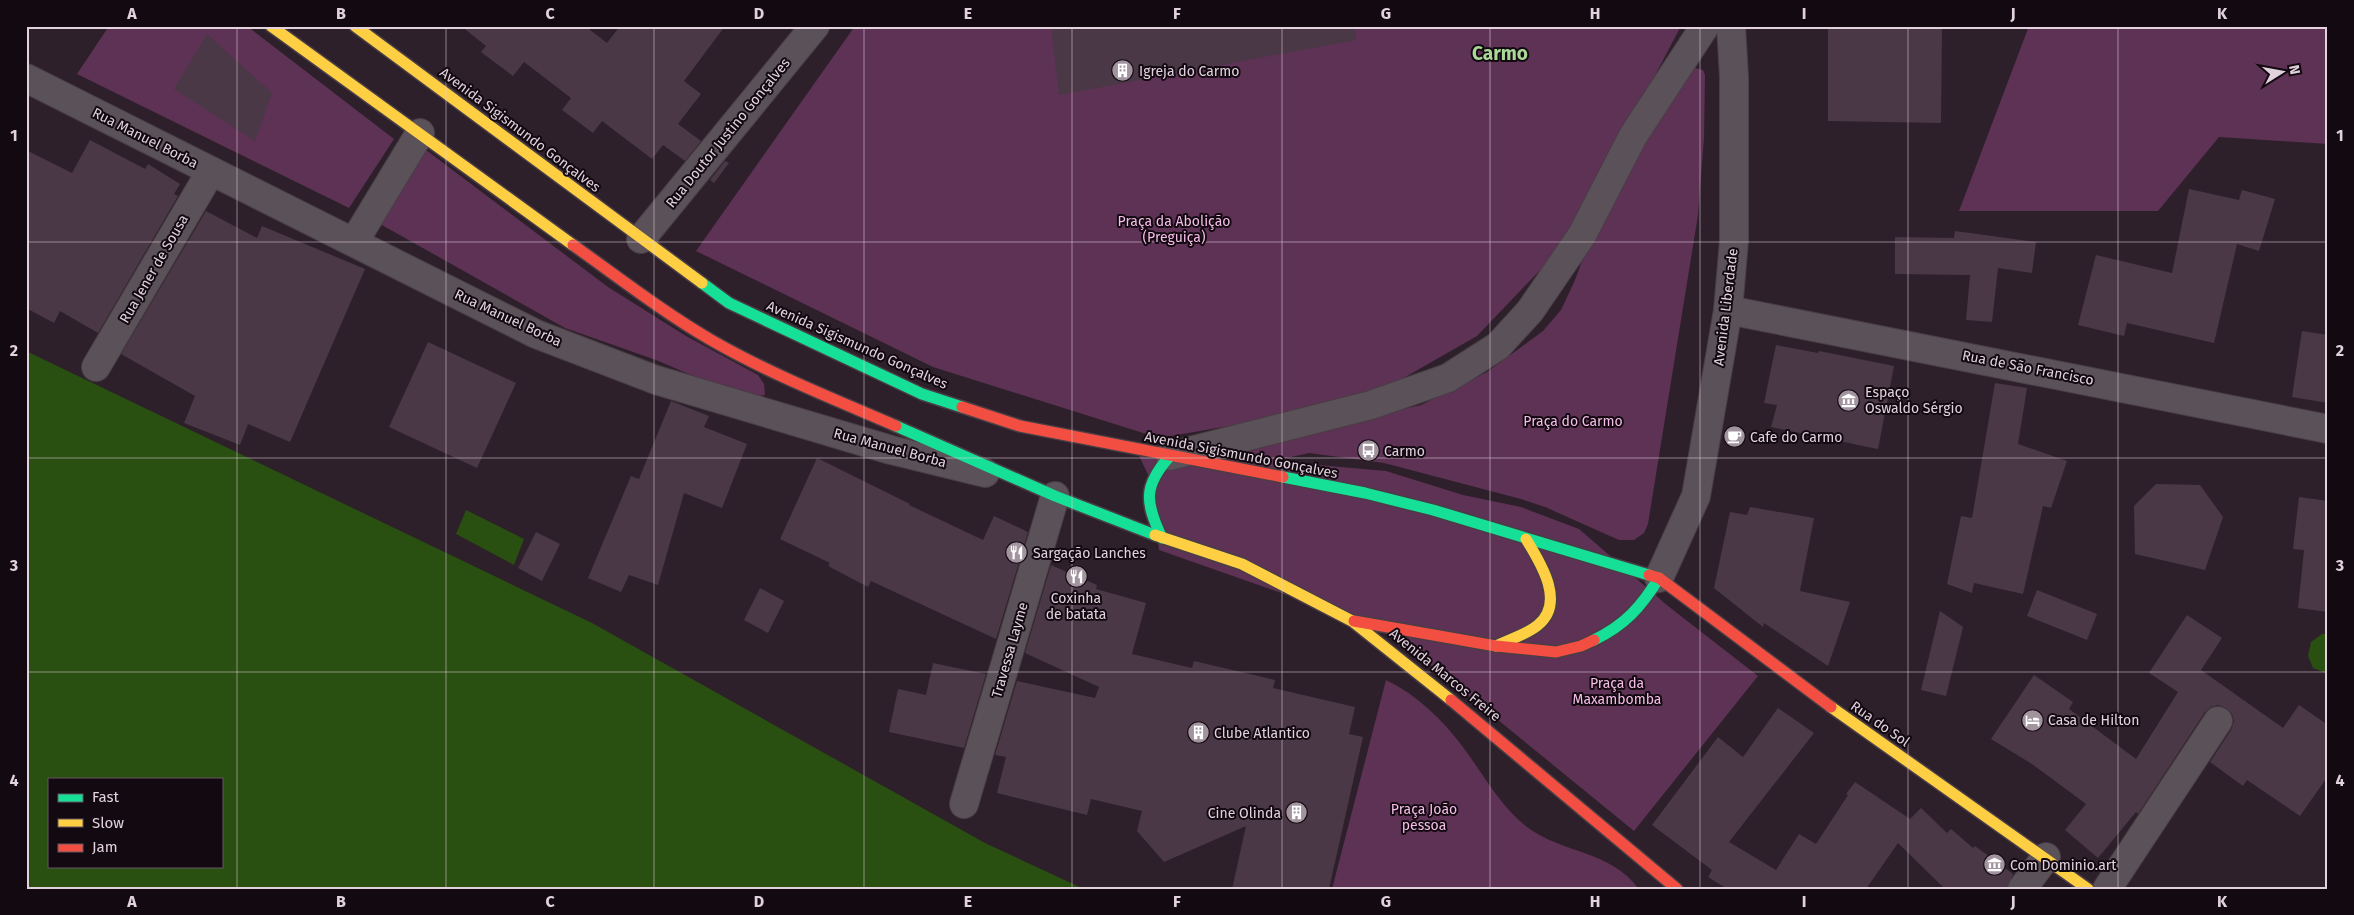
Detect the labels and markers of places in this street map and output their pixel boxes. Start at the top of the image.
building icon: Igreja do Carmo [1111,59,1135,83]
place label: Igreja do Carmo [1139,63,1239,80]
place label: Espaço Oswaldo Sérgio [1865,384,1963,417]
museum icon: Espaço Oswaldo Sérgio [1837,388,1861,412]
cafe icon: Cafe do Carmo [1722,425,1746,449]
place label: Cafe do Carmo [1750,429,1842,446]
bus stop icon: Carmo [1356,439,1380,463]
place label: Carmo [1384,443,1425,460]
restaurant icon: Sargação Lanches [1005,541,1029,565]
place label: Sargação Lanches [1033,545,1146,562]
restaurant icon: Coxinha de batata [1064,564,1088,588]
place label: Coxinha de batata [1046,590,1106,623]
hotel icon: Casa de Hilton [2020,708,2044,732]
place label: Casa de Hilton [2048,712,2139,729]
building icon: Clube Atlantico [1186,721,1210,745]
place label: Clube Atlantico [1214,725,1310,742]
building icon: Cine Olinda [1285,801,1309,825]
place label: Cine Olinda [1208,805,1281,822]
museum icon: Com Dominio.art [1982,853,2006,877]
place label: Com Dominio.art [2010,857,2117,874]

